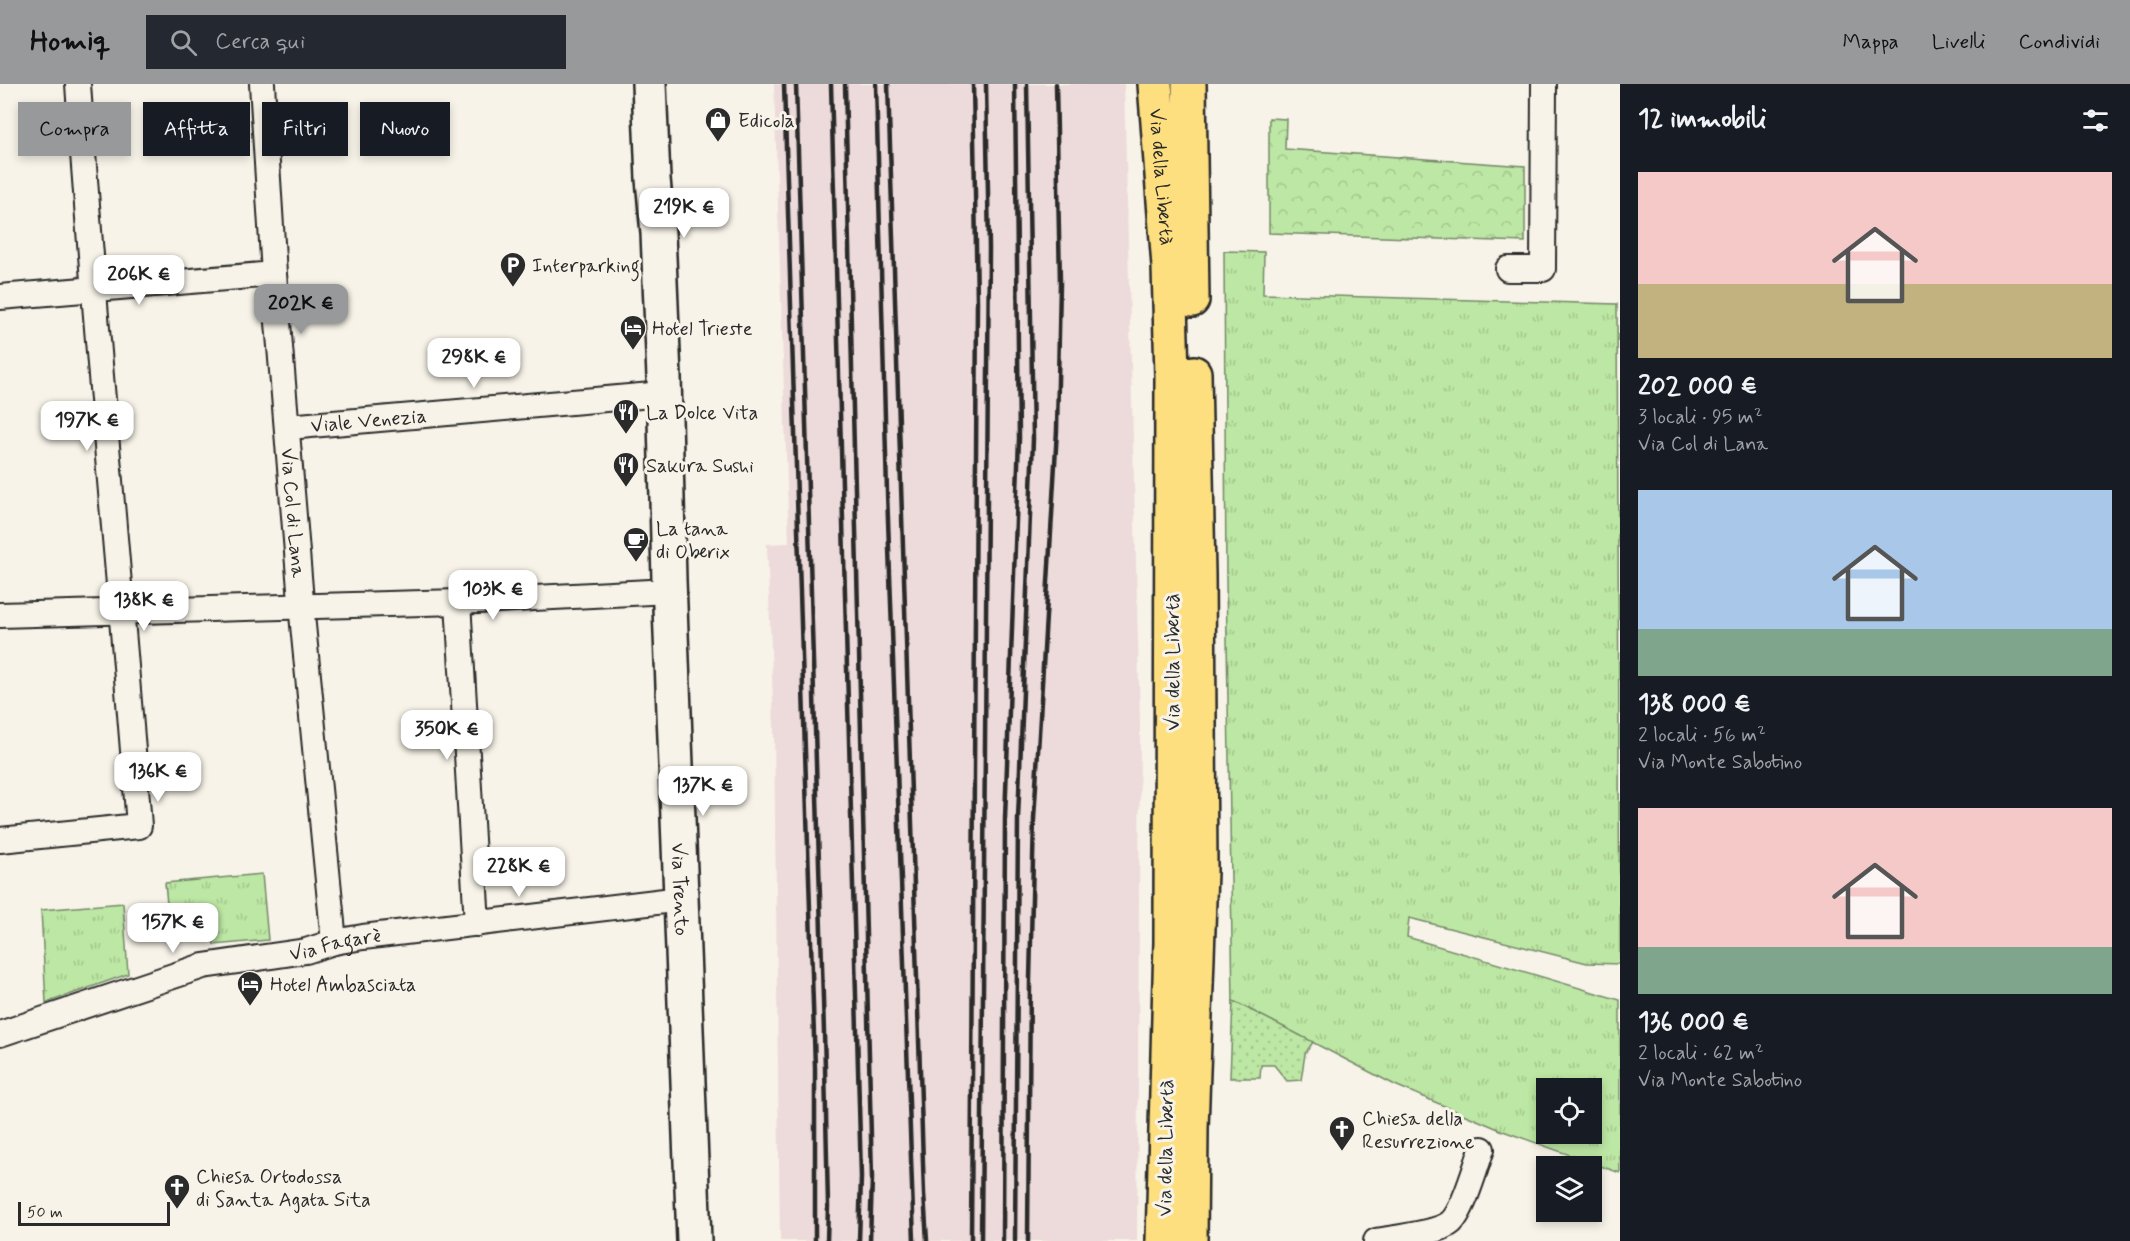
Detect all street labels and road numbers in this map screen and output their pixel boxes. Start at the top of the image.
street label: Via della Libertà [1142,107,1179,246]
street label: Viale Venezia [310,403,428,440]
street label: Via Col di Lana [273,447,311,580]
street label: Via della Libertà [1160,593,1187,731]
street label: Via Trento [664,842,694,936]
street label: Via Fagarè [288,923,382,968]
street label: Via della Libertà [1152,1079,1181,1217]

